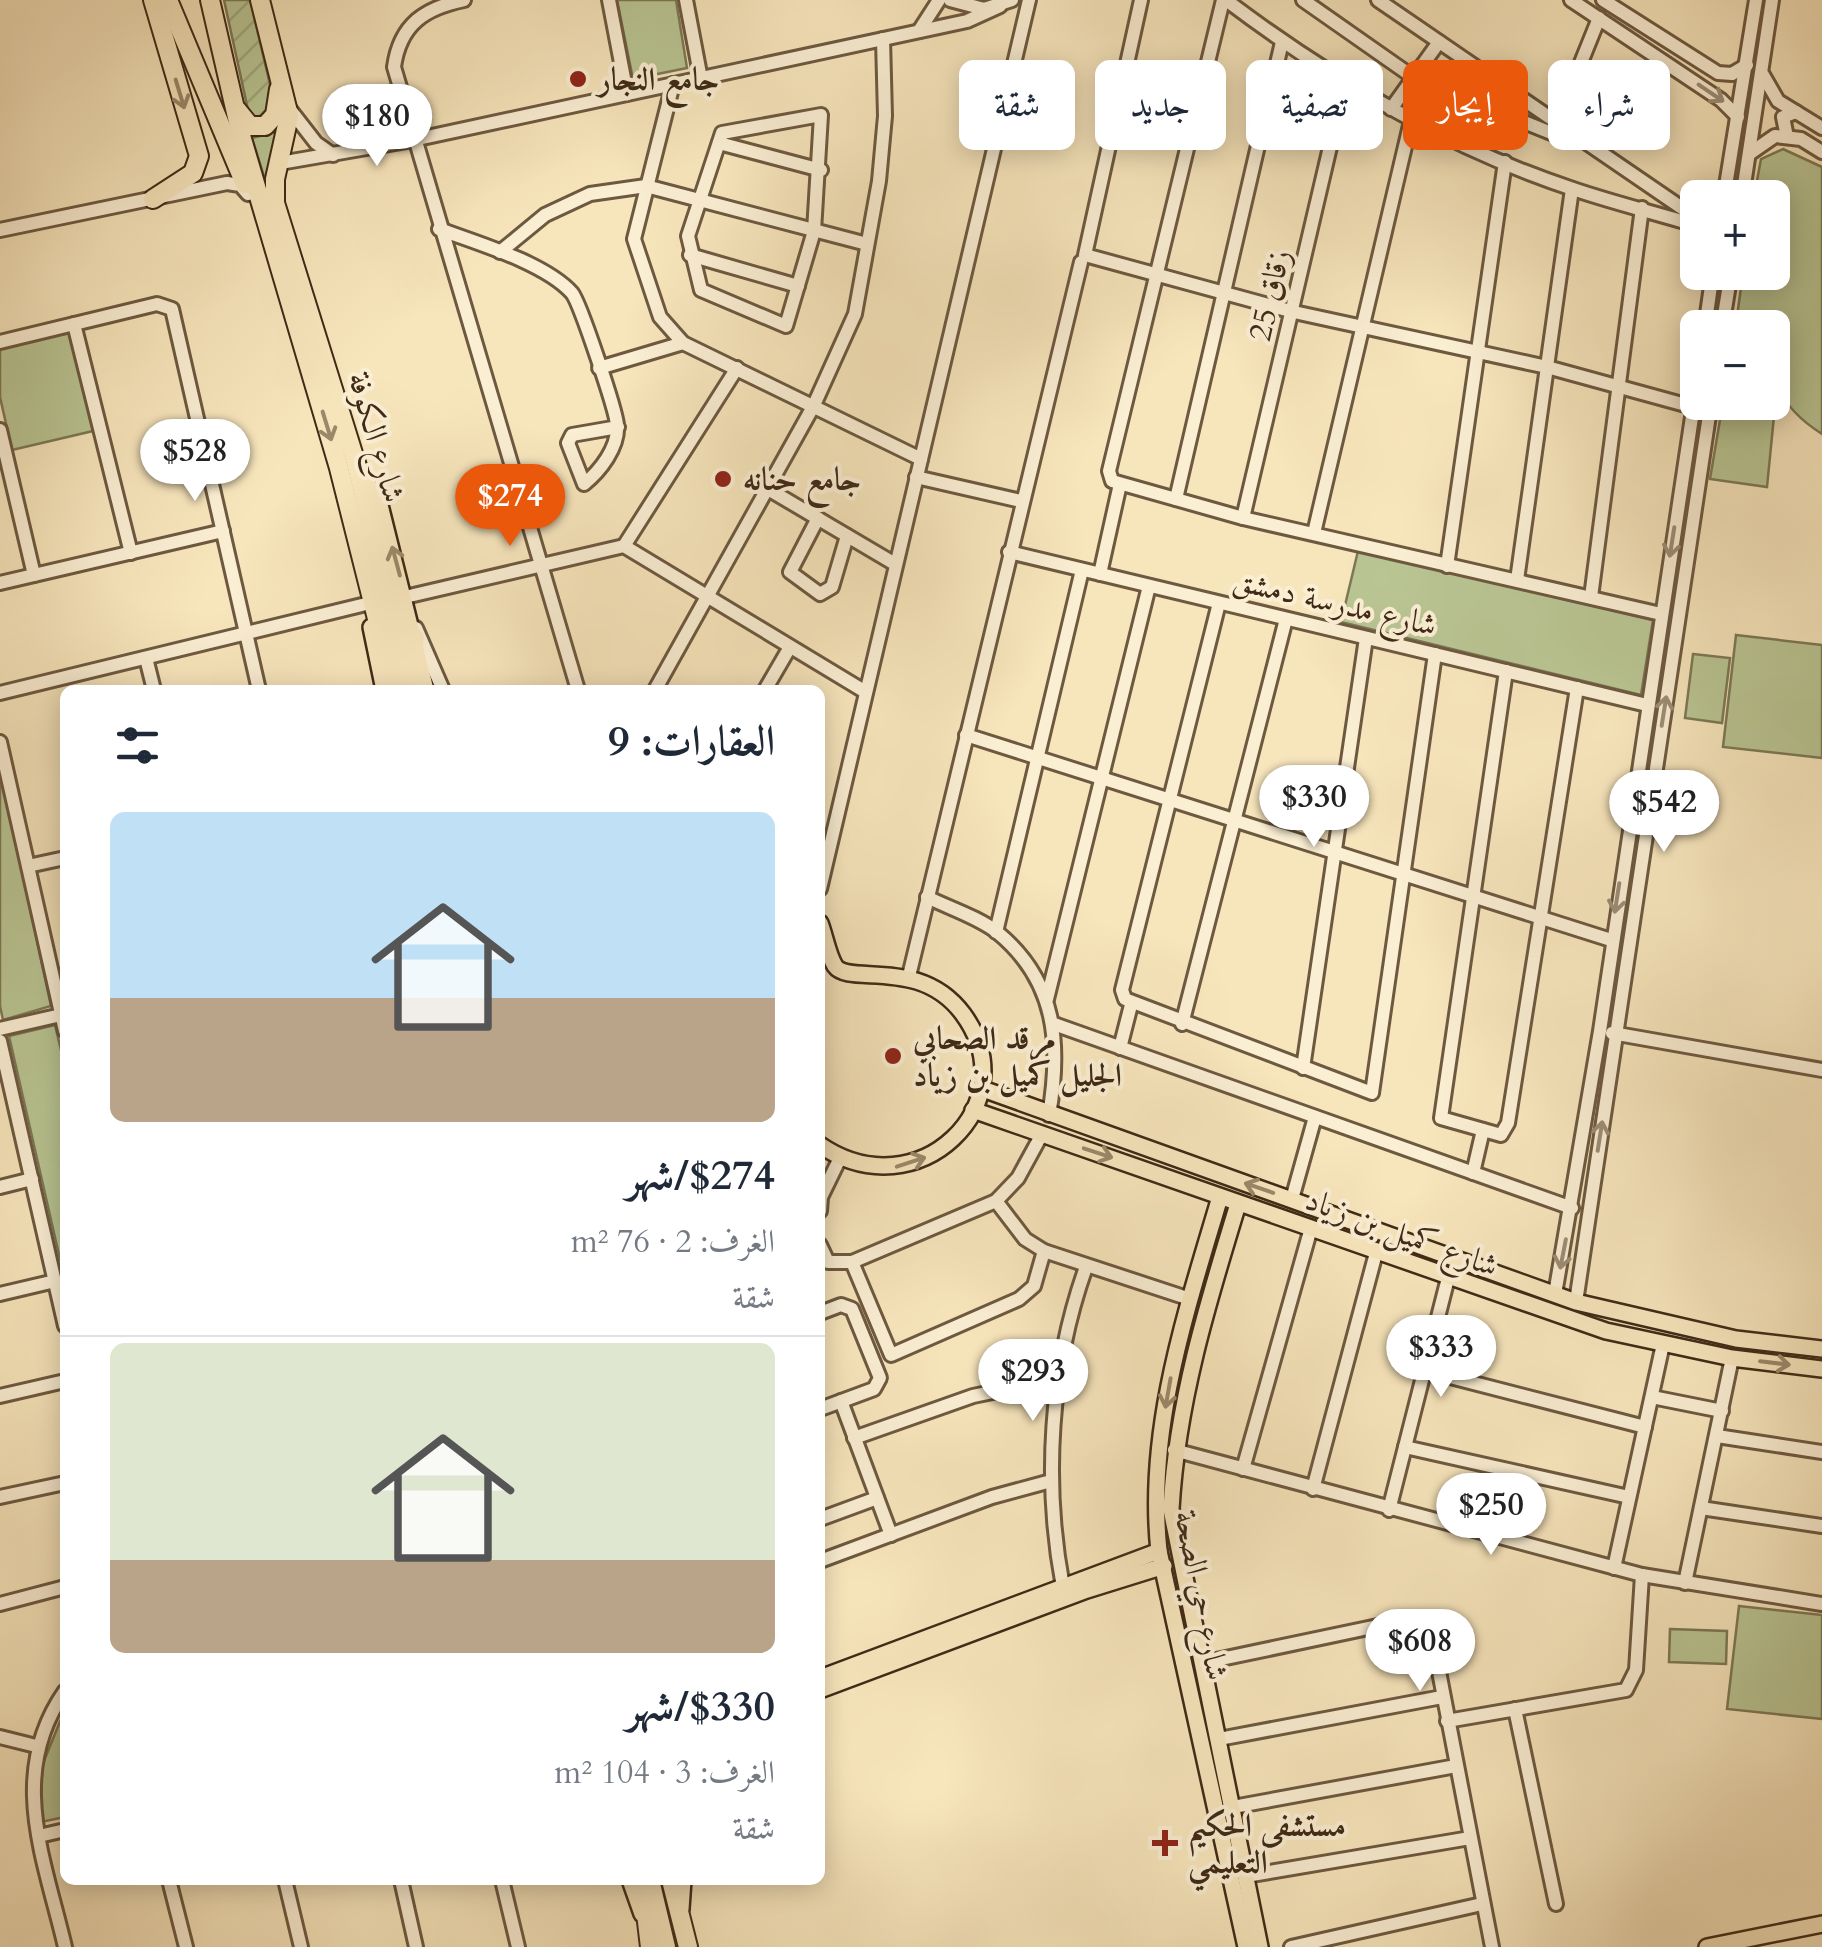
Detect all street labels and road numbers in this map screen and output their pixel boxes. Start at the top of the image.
street label: زقاق 25 [1238,245,1302,345]
street label: شارع الكوفة [333,367,416,509]
street label: شارع مدرسة دمشق [1228,558,1441,652]
street label: شارع كميل بن زياد [1298,1178,1504,1292]
street label: شارع حي الصحة [1159,1506,1239,1685]

